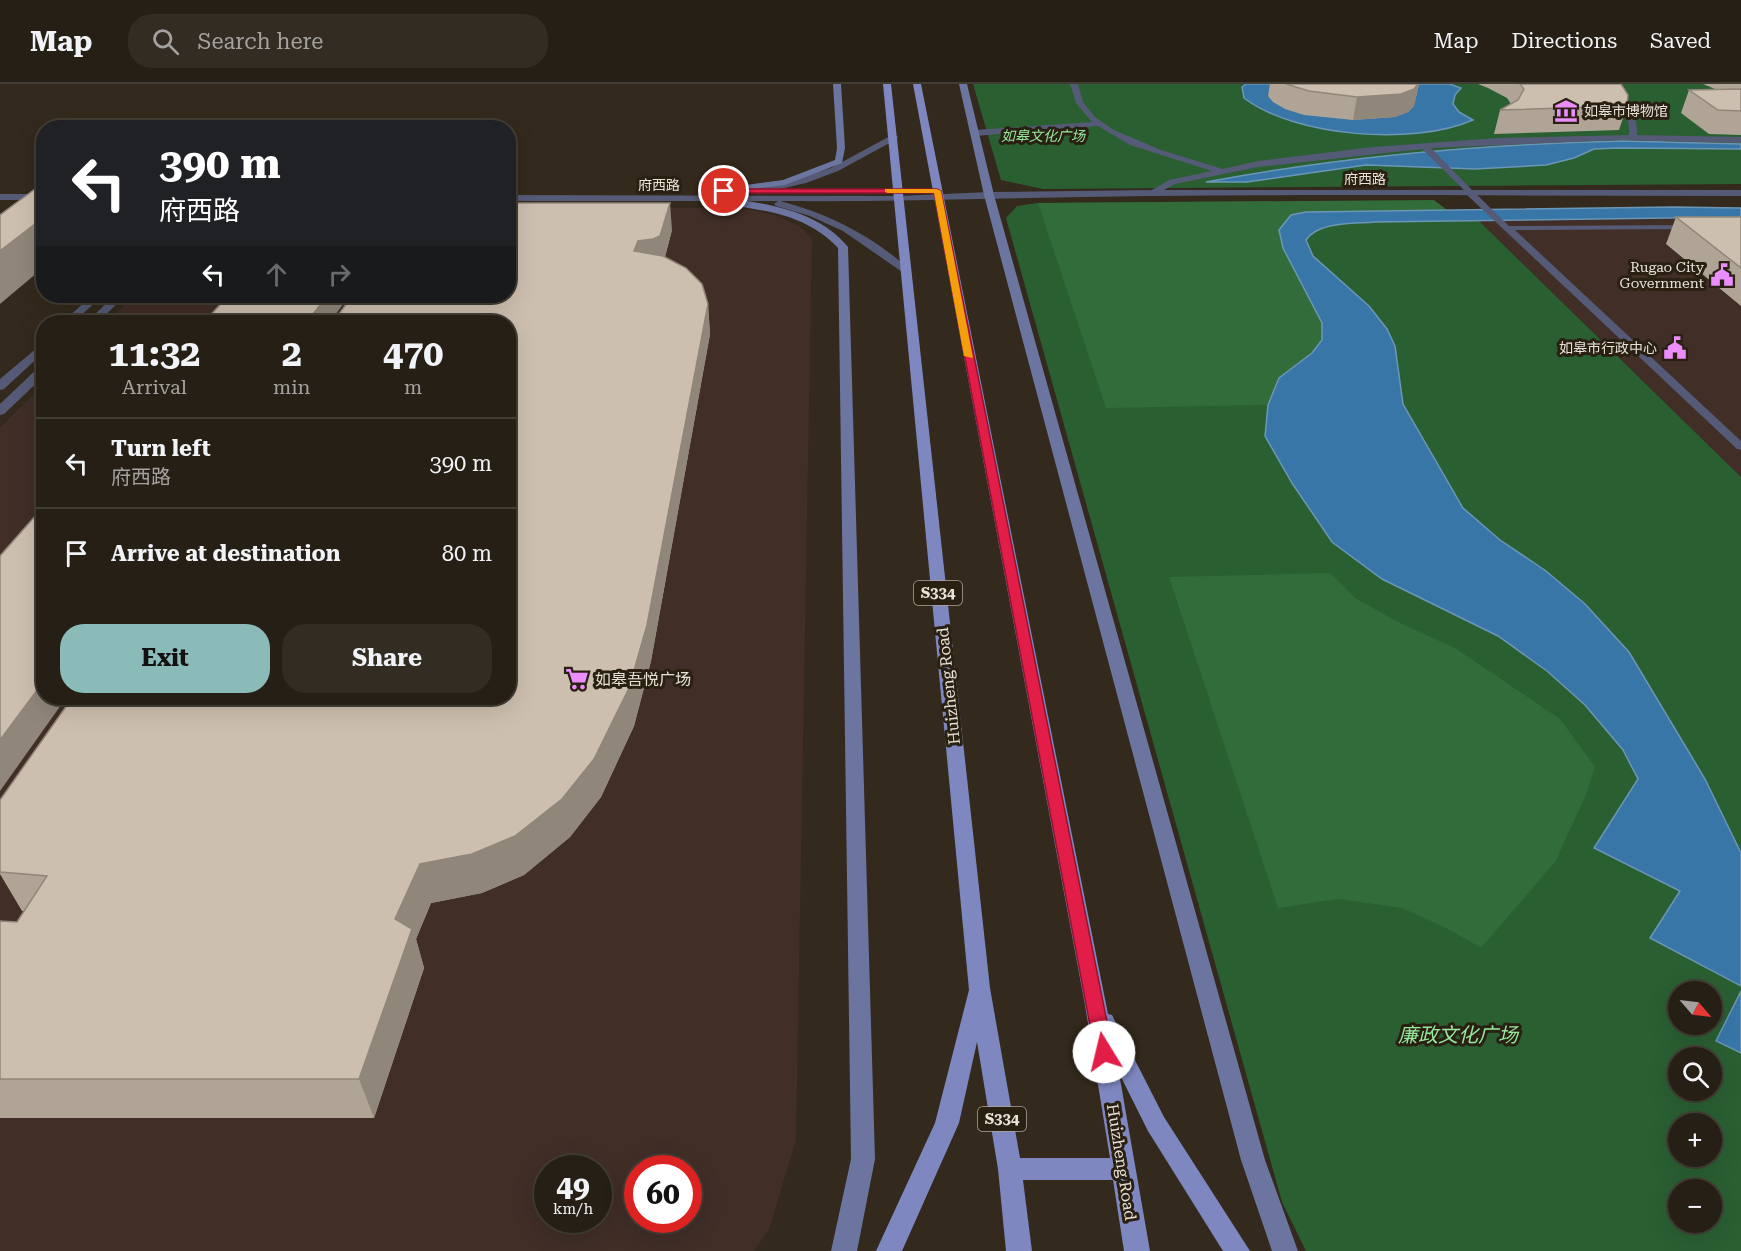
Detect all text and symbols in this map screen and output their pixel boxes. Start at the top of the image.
search box [128,14,548,68]
text: Map [30,25,92,58]
icon: search [149,25,182,58]
text: Search here [197,29,323,54]
text: Map [1434,29,1478,53]
text: Directions [1511,29,1617,53]
text: Saved [1650,29,1711,53]
museum icon: 如皋市博物馆 [1553,98,1579,124]
place label: 如皋市博物馆 [1584,103,1668,119]
park label: 如皋文化广场 [1001,128,1086,144]
text: 390 m [159,139,281,188]
icon: left [60,144,138,222]
pin [698,165,749,216]
street label: 府西路 [1344,171,1386,187]
icon: arrive [707,174,740,207]
street label: 府西路 [638,177,680,193]
text: 府西路 [159,195,240,227]
icon: left [197,258,230,291]
icon: ahead [260,258,293,291]
icon: right [323,258,356,291]
place label: Rugao City Government [1620,259,1705,291]
public building icon: Rugao City Government [1709,262,1735,288]
text: 11:32 [109,333,200,375]
text: 2 [282,333,302,375]
text: 470 [383,333,443,375]
public building icon: 如皋市行政中心 [1662,335,1688,361]
place label: 如皋市行政中心 [1559,340,1657,356]
text: Arrival [122,375,187,399]
text: min [273,375,310,399]
text: m [404,375,422,399]
text: Turn left [111,436,211,461]
icon: left [60,447,93,480]
text: 390 m [429,451,492,476]
text: 府西路 [111,465,171,489]
icon: arrive [60,537,93,570]
text: Arrive at destination [111,541,340,566]
text: 80 m [442,541,492,566]
road number: S334 [914,581,962,605]
button: Exit [60,624,270,693]
button: Share [282,624,492,693]
street label: Huizheng Road [933,626,964,745]
supermarket icon: 如皋吾悦广场 [564,666,590,692]
place label: 如皋吾悦广场 [595,670,691,689]
north arrow [1668,981,1722,1035]
map controls [1668,981,1722,1233]
position arrow [1072,1020,1136,1084]
park label: 廉政文化广场 [1398,1023,1520,1047]
button: search [1668,1047,1722,1101]
street label: Huizheng Road [1103,1102,1140,1222]
road number: S334 [978,1107,1026,1131]
button: + [1668,1113,1722,1167]
speed limit sign: 60 [624,1155,702,1233]
text: 49 [556,1169,590,1204]
button: − [1668,1179,1722,1233]
text: km/h [553,1200,593,1218]

